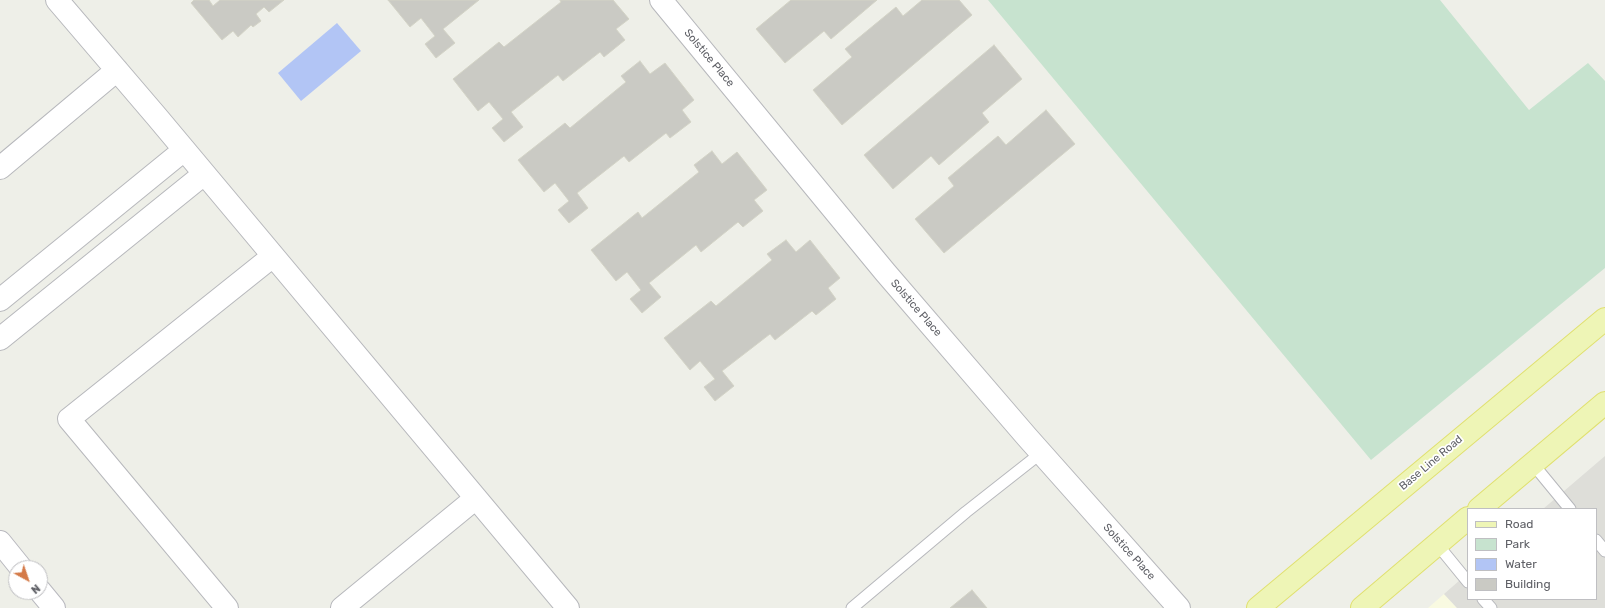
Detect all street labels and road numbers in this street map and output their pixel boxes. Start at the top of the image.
street label: Solstice Place [681,26,737,90]
street label: Solstice Place [888,277,944,339]
street label: Base Line Road [1397,433,1465,493]
street label: Solstice Place [1100,521,1158,583]

